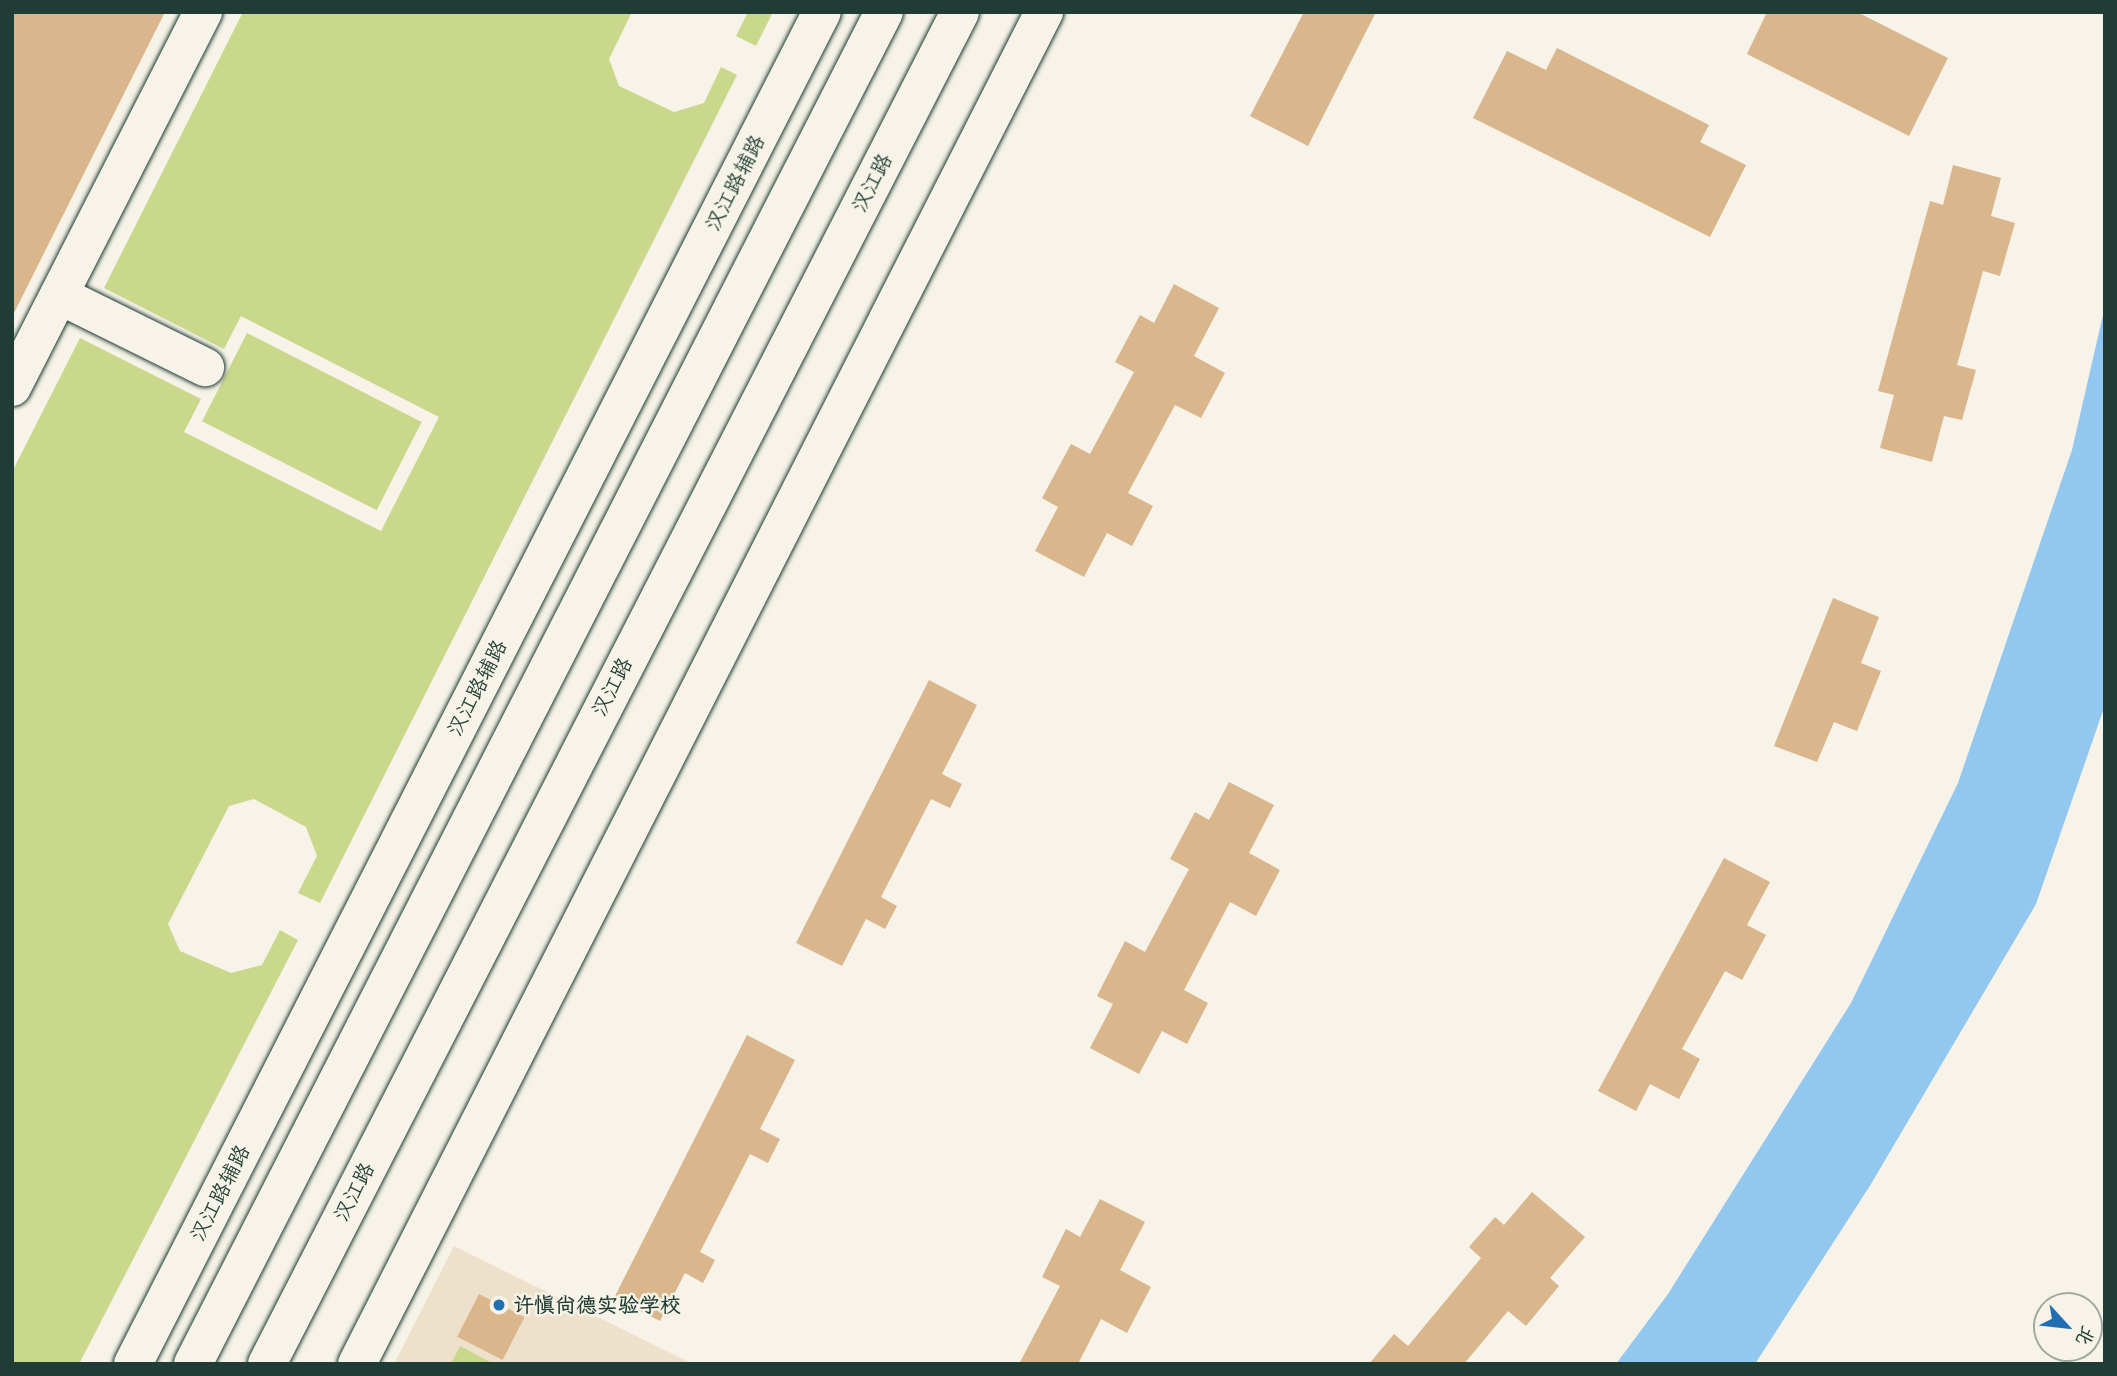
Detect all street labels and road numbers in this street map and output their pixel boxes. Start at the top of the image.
street label: 汉江路辅路 [700,131,770,235]
street label: 汉江路 [846,149,898,217]
street label: 汉江路辅路 [442,636,512,740]
street label: 汉江路 [586,653,638,721]
street label: 汉江路辅路 [185,1141,255,1245]
street label: 汉江路 [328,1158,380,1226]

